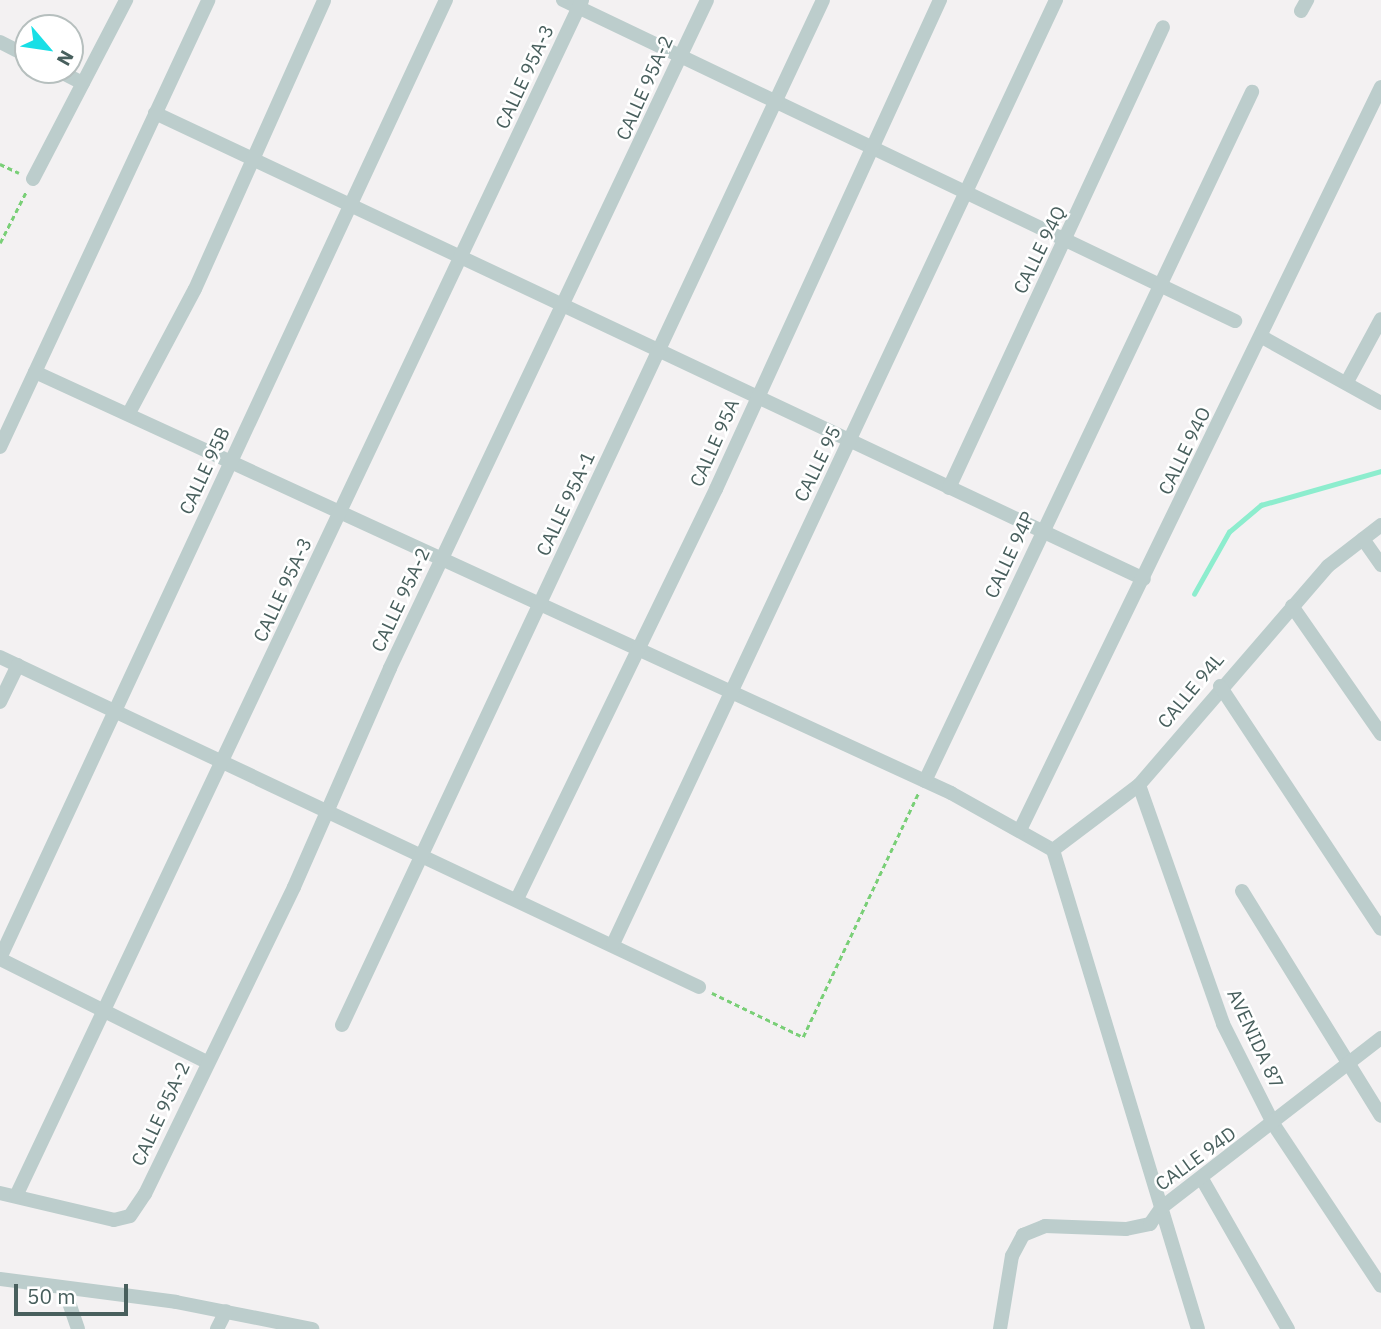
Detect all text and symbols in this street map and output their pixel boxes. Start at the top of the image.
north arrow [14,14,84,84]
street label: CALLE 95A-3 [491,21,559,133]
street label: CALLE 95A-2 [612,32,678,144]
text: N [52,46,79,70]
street label: CALLE 94Q [1009,202,1071,298]
street label: CALLE 95A [686,396,744,490]
street label: CALLE 94O [1154,403,1216,499]
street label: CALLE 95 [790,422,846,506]
street label: CALLE 95B [175,424,235,518]
street label: CALLE 95A-1 [532,448,600,560]
street label: CALLE 94P [980,508,1040,602]
street label: CALLE 95A-3 [249,534,317,646]
street label: CALLE 95A-2 [367,544,435,656]
street label: CALLE 94L [1153,649,1229,733]
street label: AVENIDA 87 [1222,986,1288,1092]
street label: CALLE 95A-2 [127,1058,195,1170]
street label: CALLE 94D [1151,1122,1241,1196]
scale bar [18,1270,131,1314]
text: 50 m [27,1282,76,1310]

